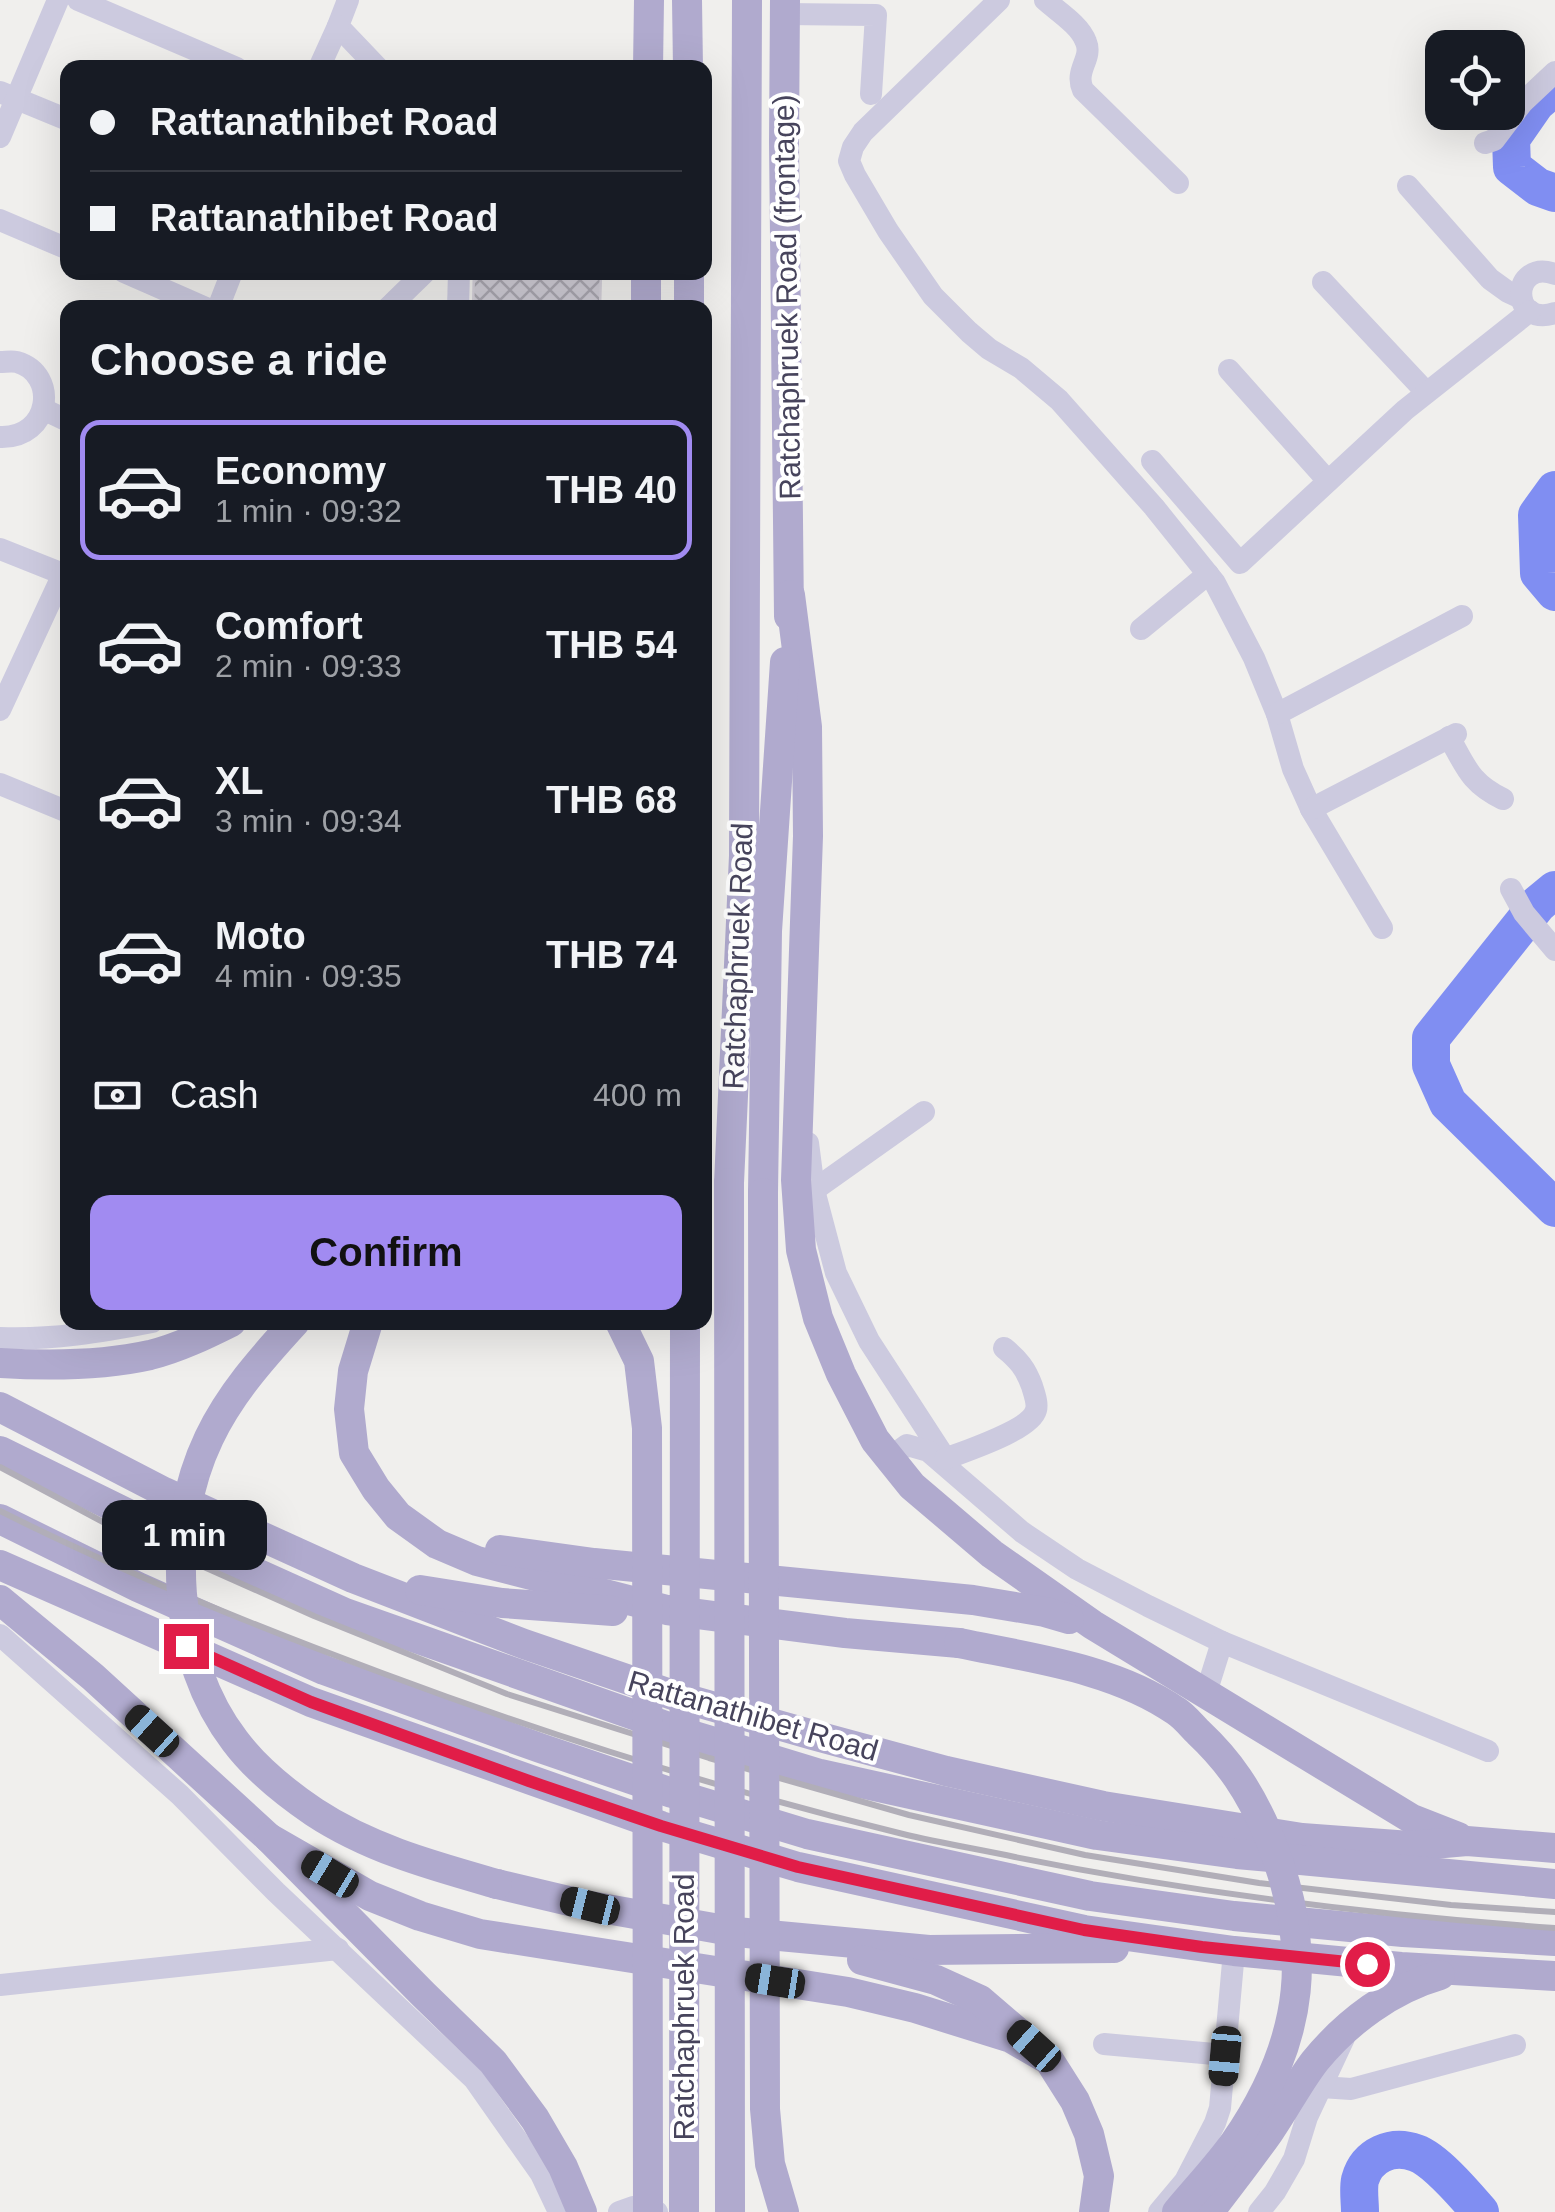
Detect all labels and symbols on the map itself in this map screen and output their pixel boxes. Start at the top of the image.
street label: Ratchaphruek Road (frontage) [766,94,807,500]
street label: Ratchaphruek Road [716,822,759,1090]
callout: 1 min [104,1501,268,1571]
route end [164,1624,209,1669]
street label: Rattanathibet Road [624,1664,882,1767]
car [120,1700,184,1762]
car [297,1846,363,1902]
street label: Ratchaphruek Road [667,1874,700,2140]
car [557,1884,623,1928]
route start [1345,1942,1390,1987]
car [743,1961,807,2001]
car [1002,2015,1066,2077]
car [1207,2025,1243,2087]

